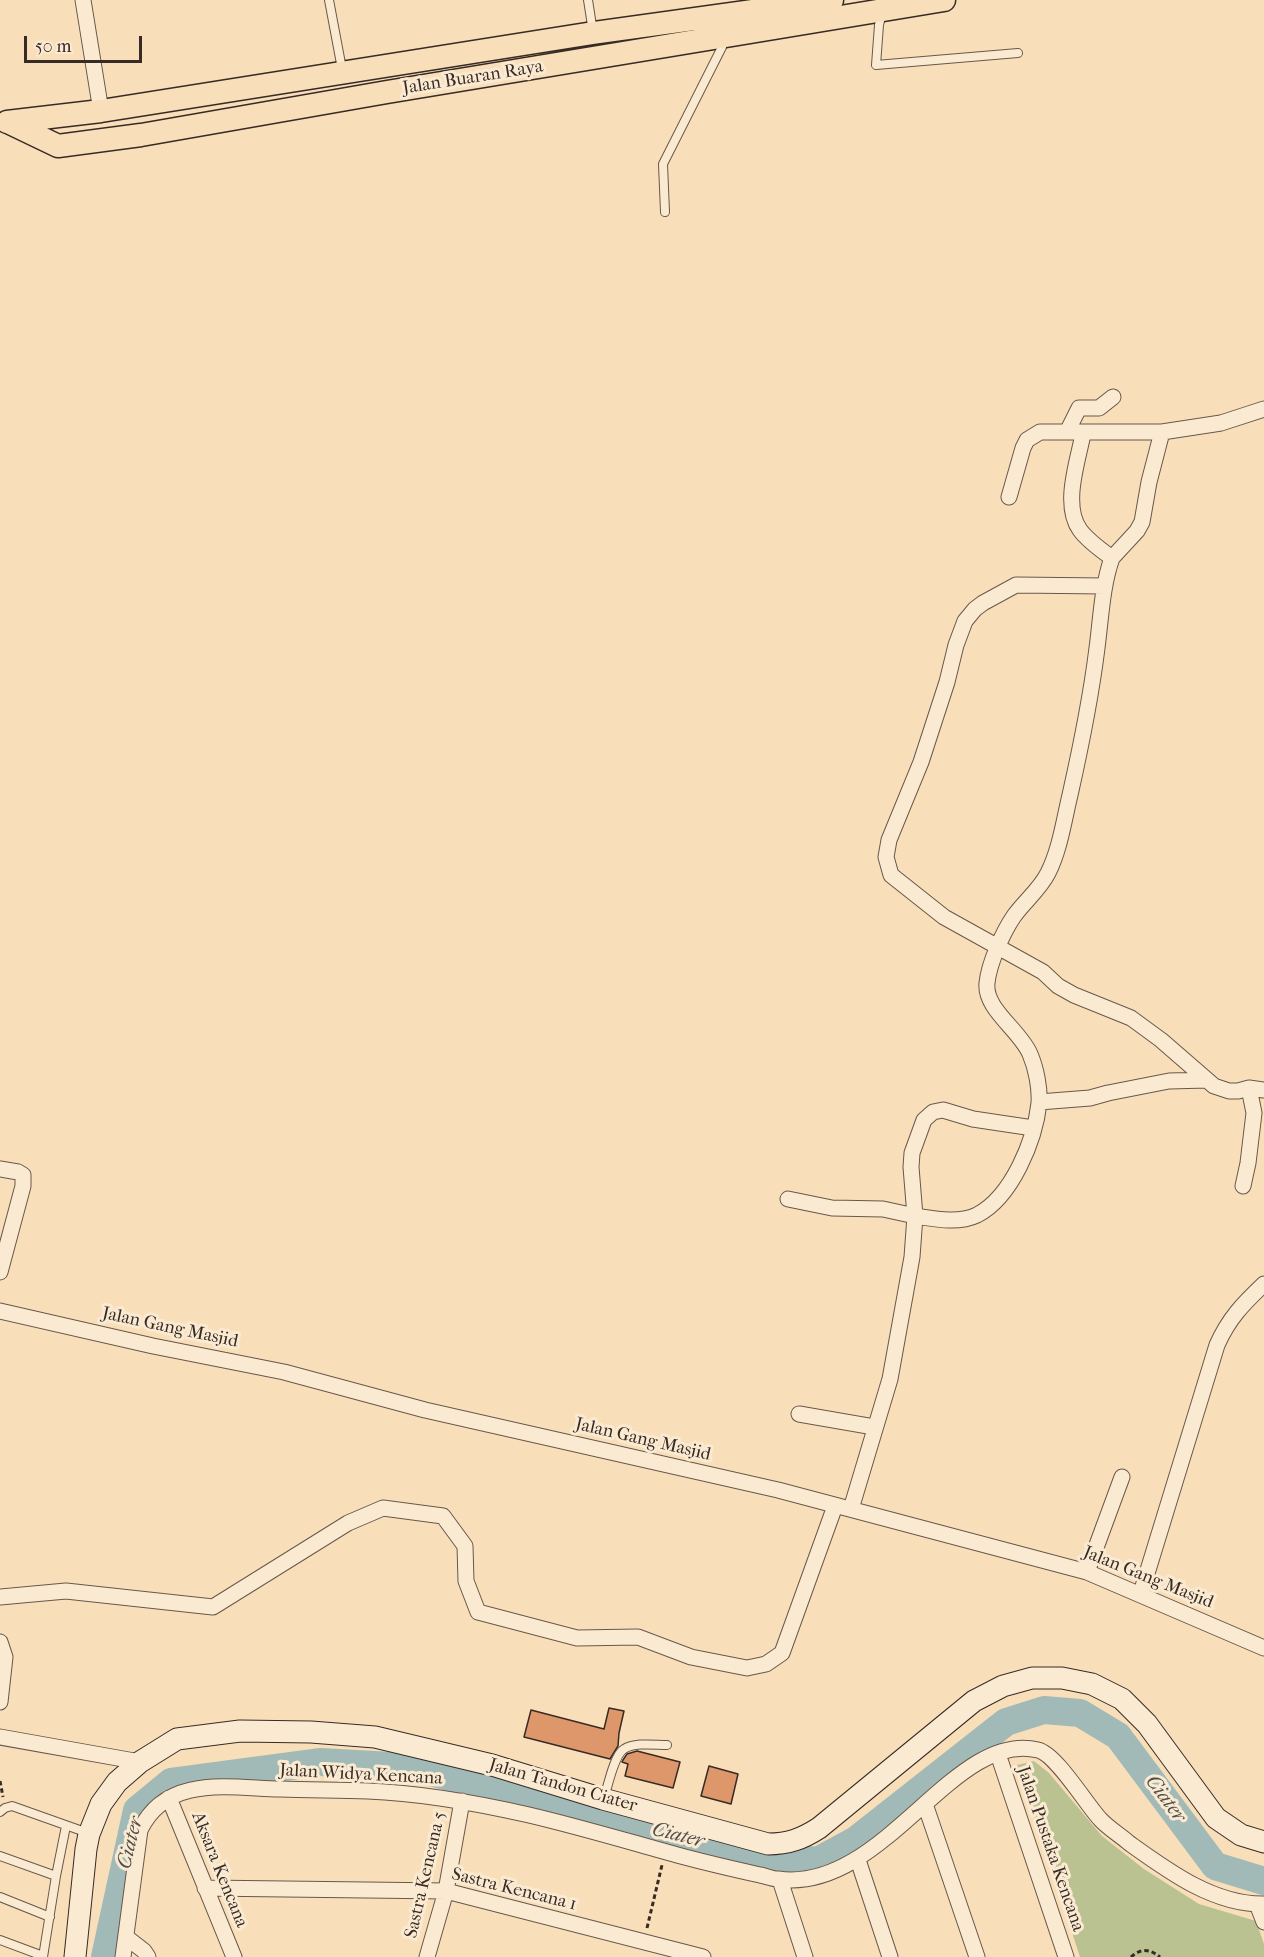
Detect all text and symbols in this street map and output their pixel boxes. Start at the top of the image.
scale bar [27,24,146,62]
text: 50 m [35,36,71,57]
street label: Jalan Buaran Raya [401,56,545,100]
street label: Jalan Gang Masjid [100,1303,240,1353]
street label: Jalan Gang Masjid [573,1414,713,1466]
street label: Jalan Gang Masjid [1080,1542,1216,1614]
street label: Jalan Tandon Ciater [486,1754,640,1818]
street label: Jalan Widya Kencana [279,1760,443,1790]
street label: Jalan Pustaka Kencana [1012,1764,1088,1934]
water label: Ciater [1140,1771,1190,1827]
street label: Aksara Kencana [186,1809,252,1931]
street label: Sastra Kencana 5 [401,1810,451,1940]
water label: Ciater [113,1814,149,1872]
water label: Ciater [649,1818,707,1854]
street label: Sastra Kencana 1 [449,1864,579,1916]

